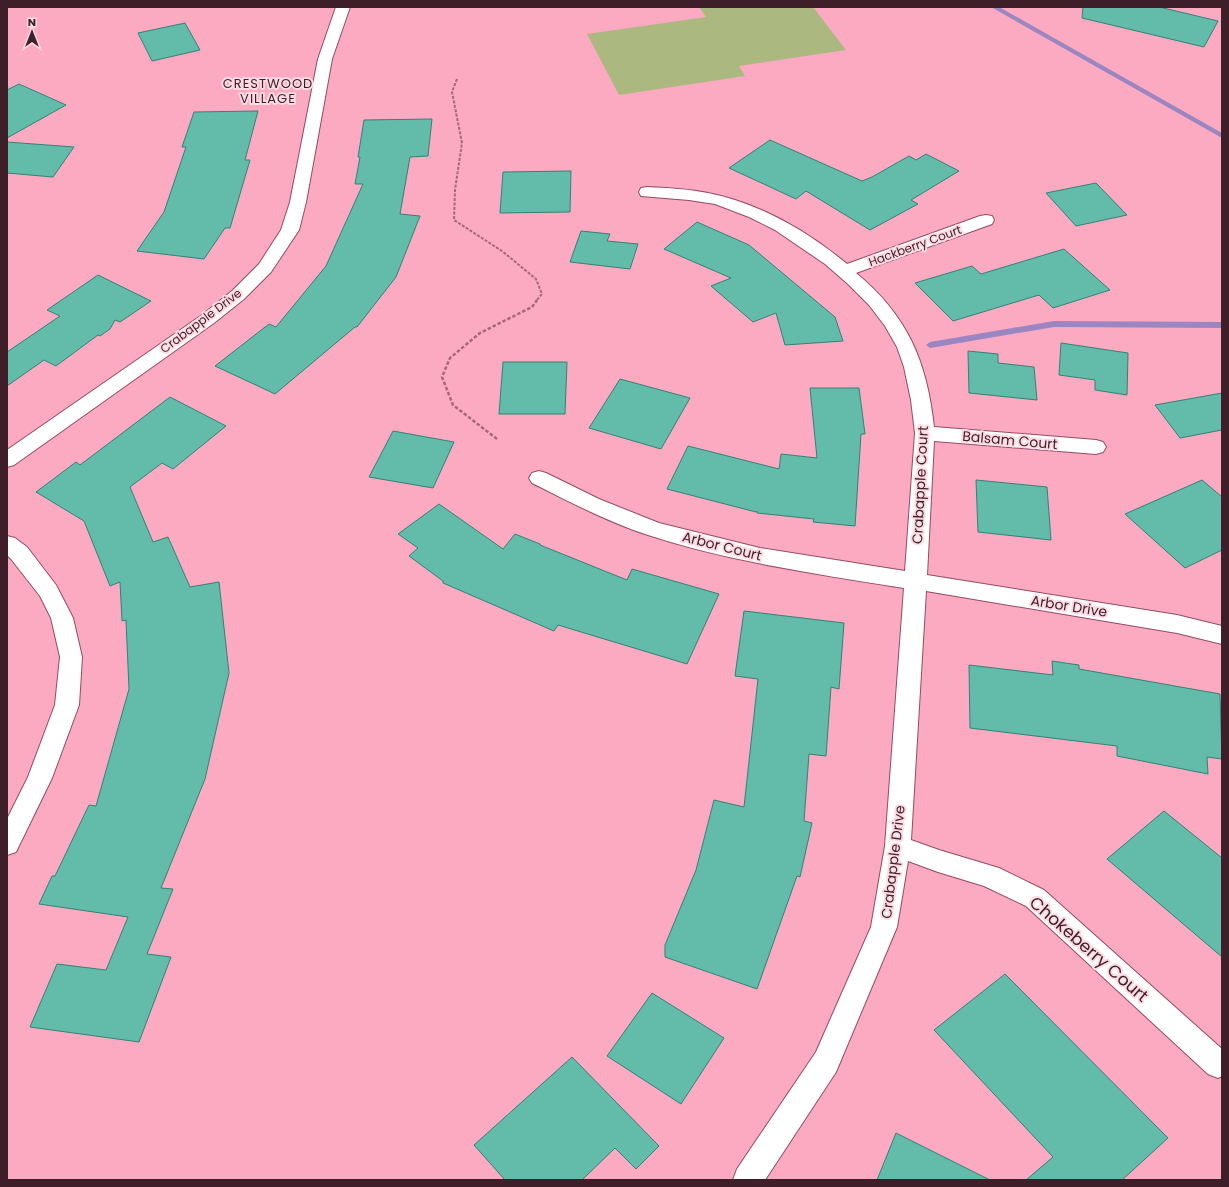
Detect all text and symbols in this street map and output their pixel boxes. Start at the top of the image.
north arrow [12,12,52,52]
text: N [28,14,36,30]
district label: CRESTWOOD VILLAGE [223,74,313,108]
street label: Hackberry Court [866,221,964,270]
street label: Crabapple Drive [156,284,245,357]
street label: Crabapple Court [907,425,933,545]
street label: Balsam Court [962,426,1058,454]
street label: Arbor Court [680,526,764,566]
street label: Arbor Drive [1029,590,1109,622]
street label: Crabapple Drive [876,804,910,920]
street label: Chokeberry Court [1024,891,1154,1007]

